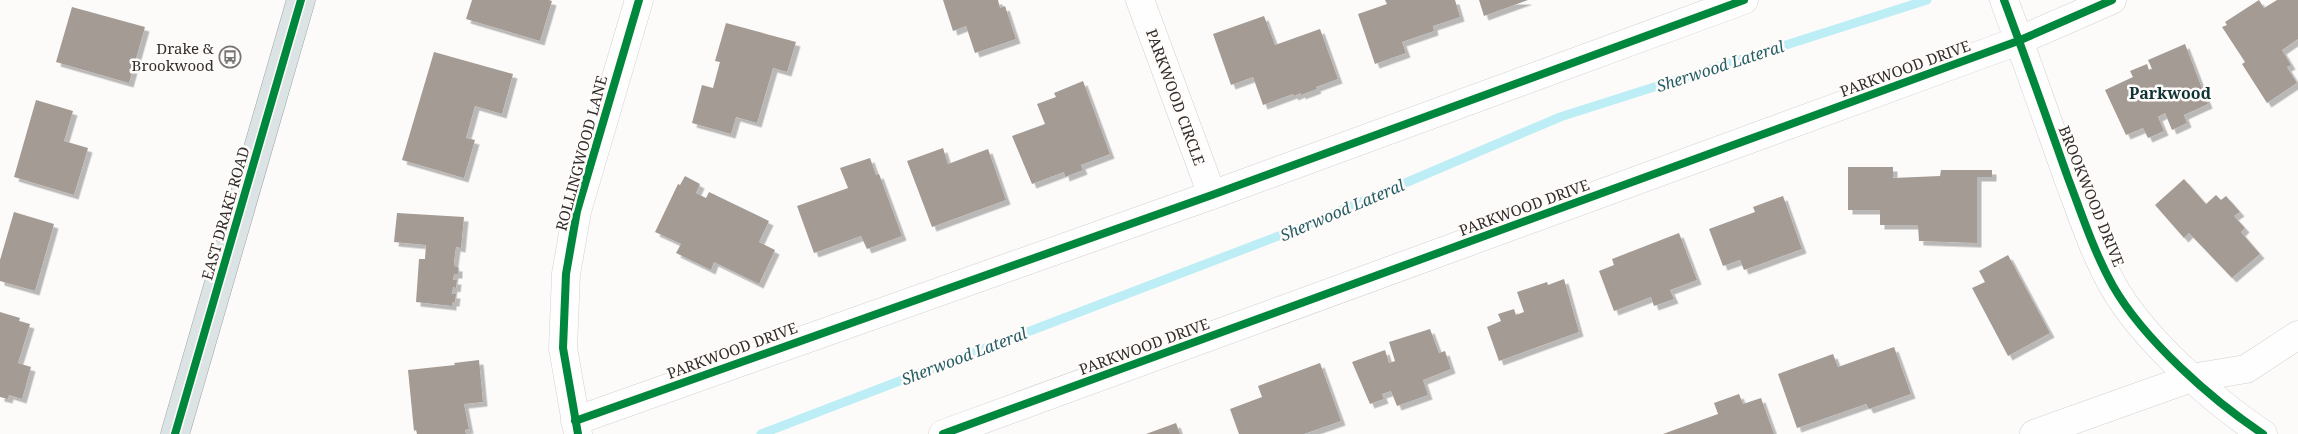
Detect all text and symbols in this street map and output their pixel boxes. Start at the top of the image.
street label: PARKWOOD CIRCLE [1142,26,1210,168]
water label: Sherwood Lateral [1653,35,1787,97]
street label: PARKWOOD DRIVE [1837,35,1973,101]
place label: Drake & Brookwood [132,38,214,75]
bus stop icon: Drake & Brookwood [218,45,242,69]
street label: ROLLINGWOOD LANE [551,73,611,233]
district label: Parkwood [2129,82,2212,104]
street label: BROOKWOOD DRIVE [2055,123,2129,269]
street label: EAST DRAKE ROAD [196,144,254,282]
water label: Sherwood Lateral [1277,174,1408,246]
street label: PARKWOOD DRIVE [1456,174,1592,240]
street label: PARKWOOD DRIVE [1076,313,1212,379]
street label: PARKWOOD DRIVE [664,317,800,383]
water label: Sherwood Lateral [898,322,1030,390]

